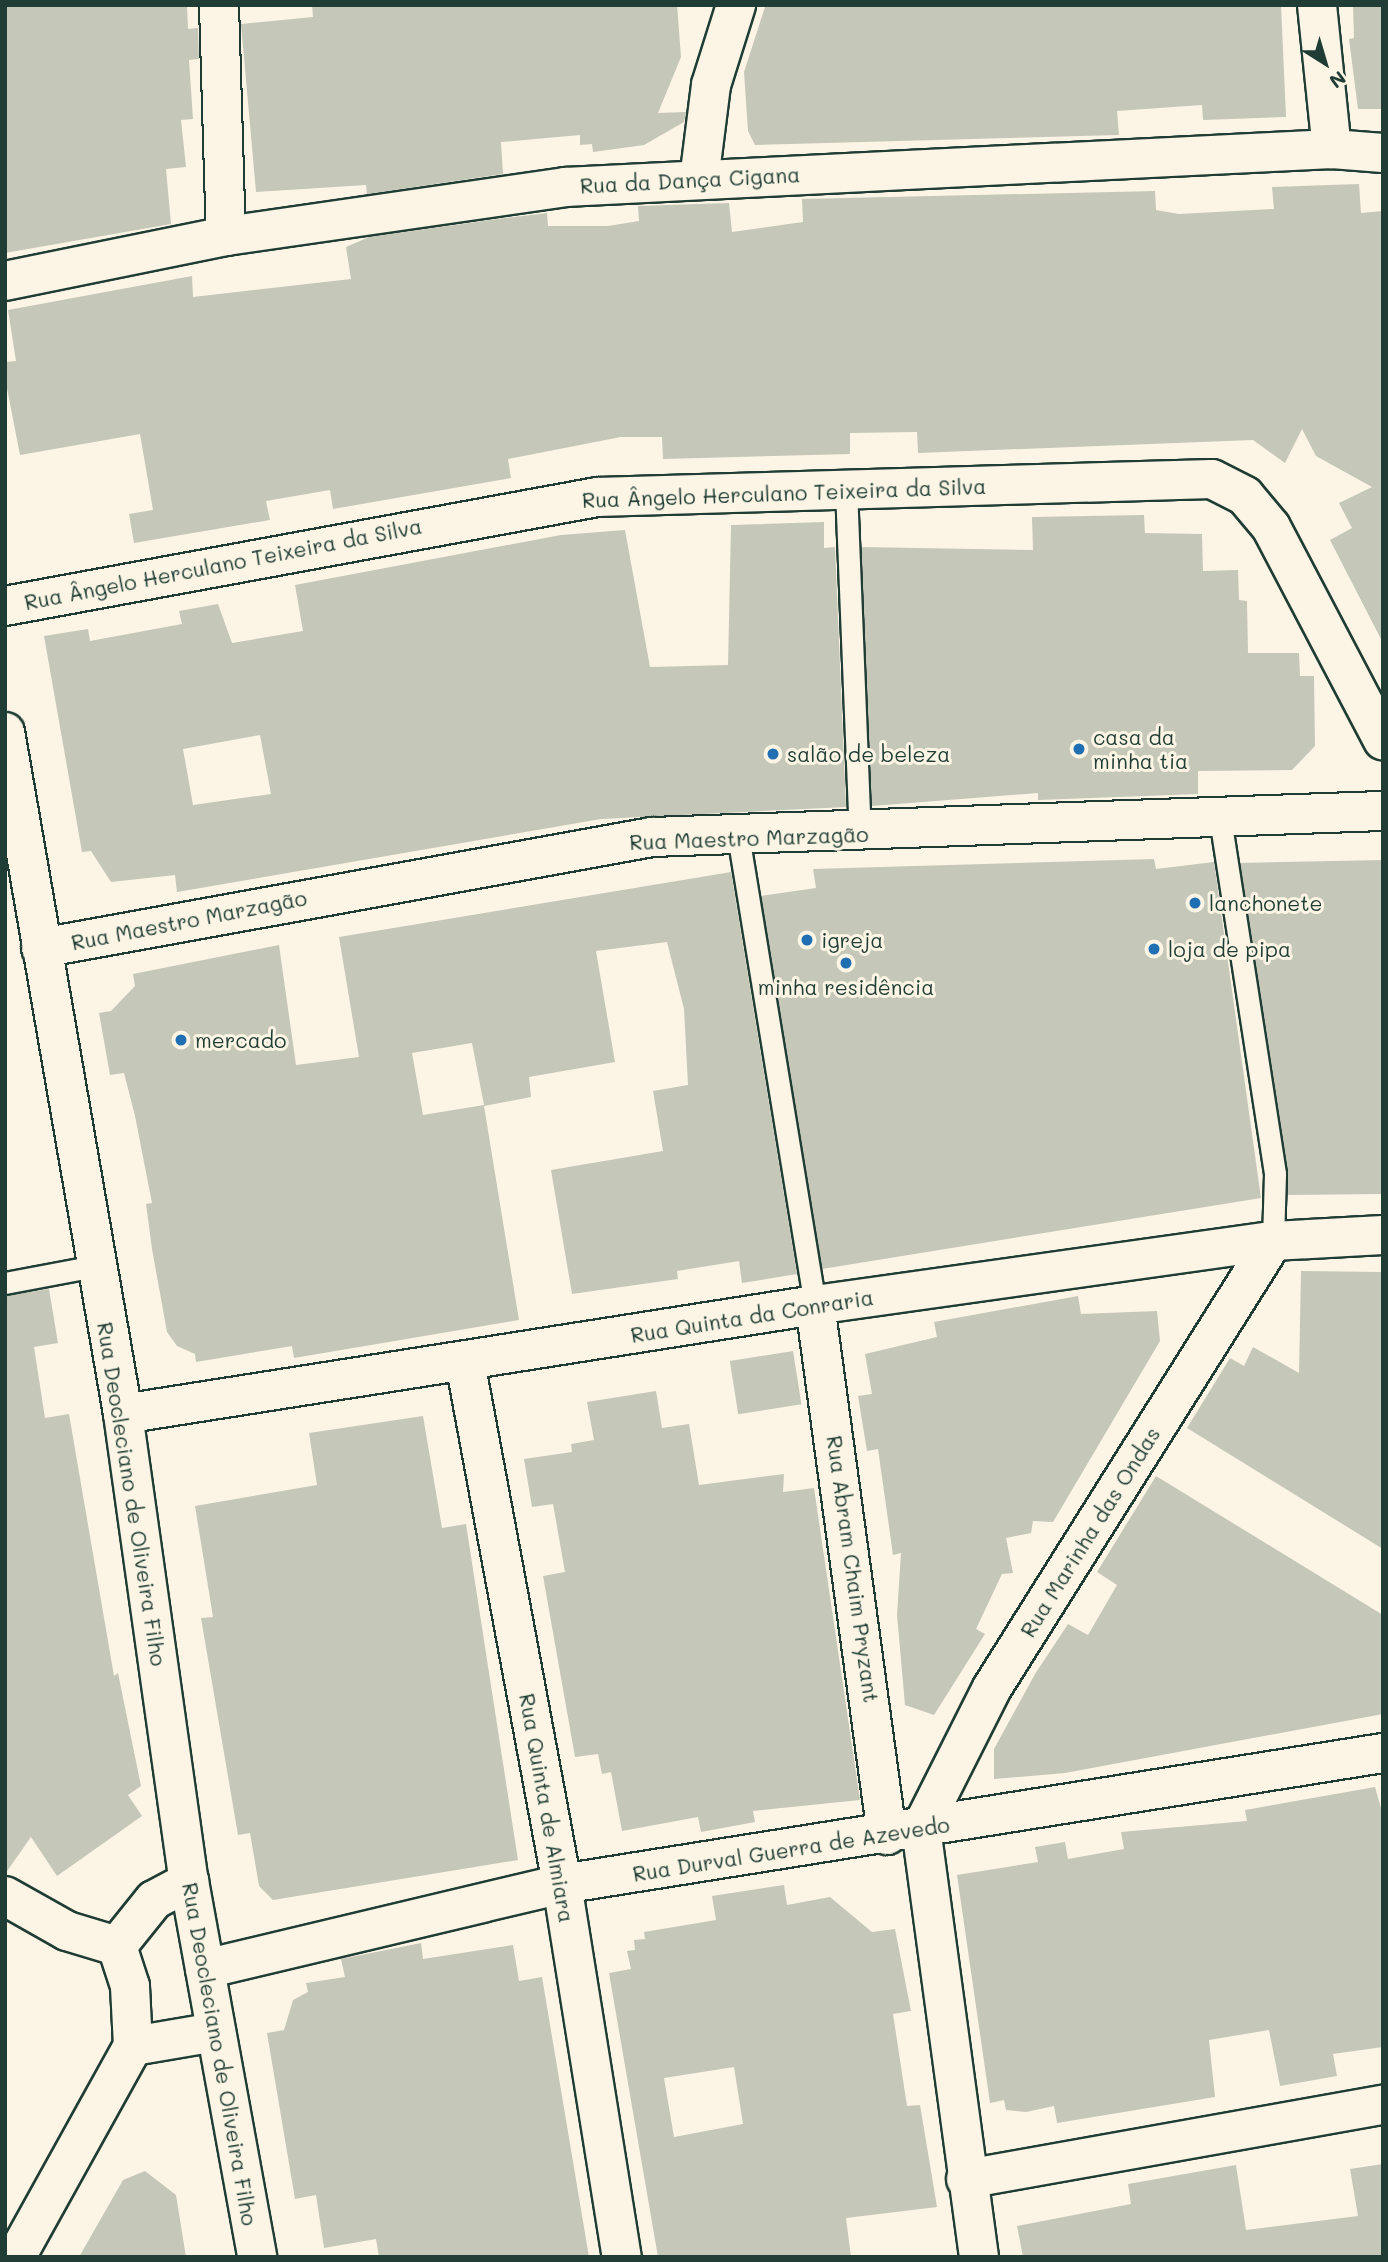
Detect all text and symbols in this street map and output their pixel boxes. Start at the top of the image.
north arrow [1290,28,1360,98]
text: N [1325,66,1351,94]
street label: Rua da Dança Cigana [579,162,801,198]
street label: Rua Ângelo Herculano Teixeira da Silva [581,473,987,513]
street label: Rua Ângelo Herculano Teixeira da Silva [22,513,424,615]
place label: casa da minha tia [1093,724,1188,774]
place label: salão de beleza [787,741,950,767]
marker: casa da minha tia [1071,741,1087,757]
marker: salão de beleza [765,746,781,762]
street label: Rua Maestro Marzagão [629,821,869,855]
street label: Rua Maestro Marzagão [69,885,309,955]
place label: lanchonete [1209,890,1323,916]
marker: lanchonete [1187,895,1203,911]
place label: igreja [821,927,883,953]
marker: igreja [799,932,815,948]
place label: loja de pipa [1168,936,1291,962]
marker: loja de pipa [1146,941,1162,957]
marker: minha residência [838,955,854,971]
place label: minha residência [758,974,934,1000]
place label: mercado [195,1027,286,1053]
marker: mercado [173,1032,189,1048]
street label: Rua Quinta da Conraria [629,1284,875,1348]
street label: Rua Deocleciano de Oliveira Filho [92,1320,172,1668]
street label: Rua Marinha das Ondas [1015,1422,1165,1642]
street label: Rua Abram Chaim Pryzant [822,1434,884,1704]
street label: Rua Quinta de Almiara [514,1691,580,1925]
street label: Rua Durval Guerra de Azevedo [631,1811,951,1887]
street label: Rua Deocleciano de Oliveira Filho [177,1881,263,2227]

